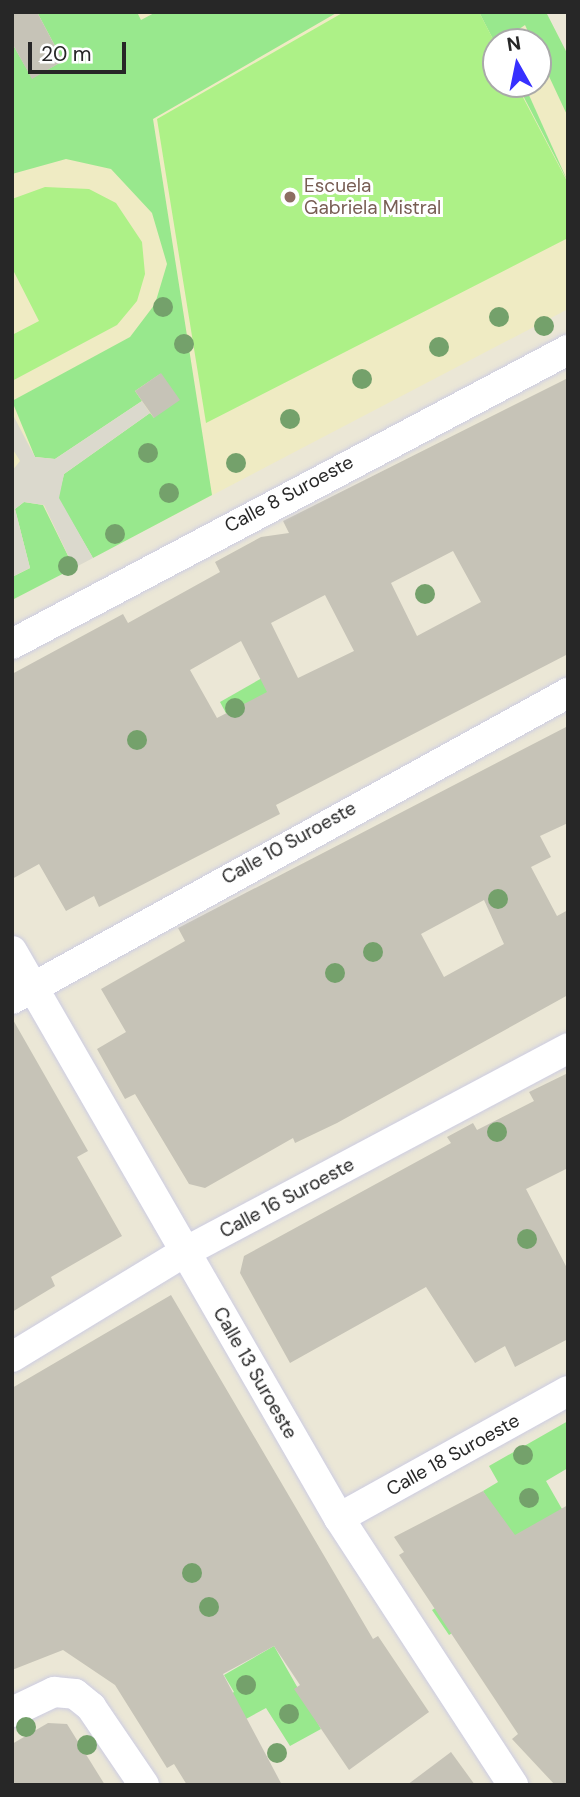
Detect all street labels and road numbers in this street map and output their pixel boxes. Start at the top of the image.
street label: Calle 8 Suroeste [221,450,357,538]
street label: Calle 10 Suroeste [218,797,360,889]
street label: Calle 16 Suroeste [216,1153,358,1243]
street label: Calle 13 Suroeste [208,1303,302,1443]
street label: Calle 18 Suroeste [383,1409,523,1501]

